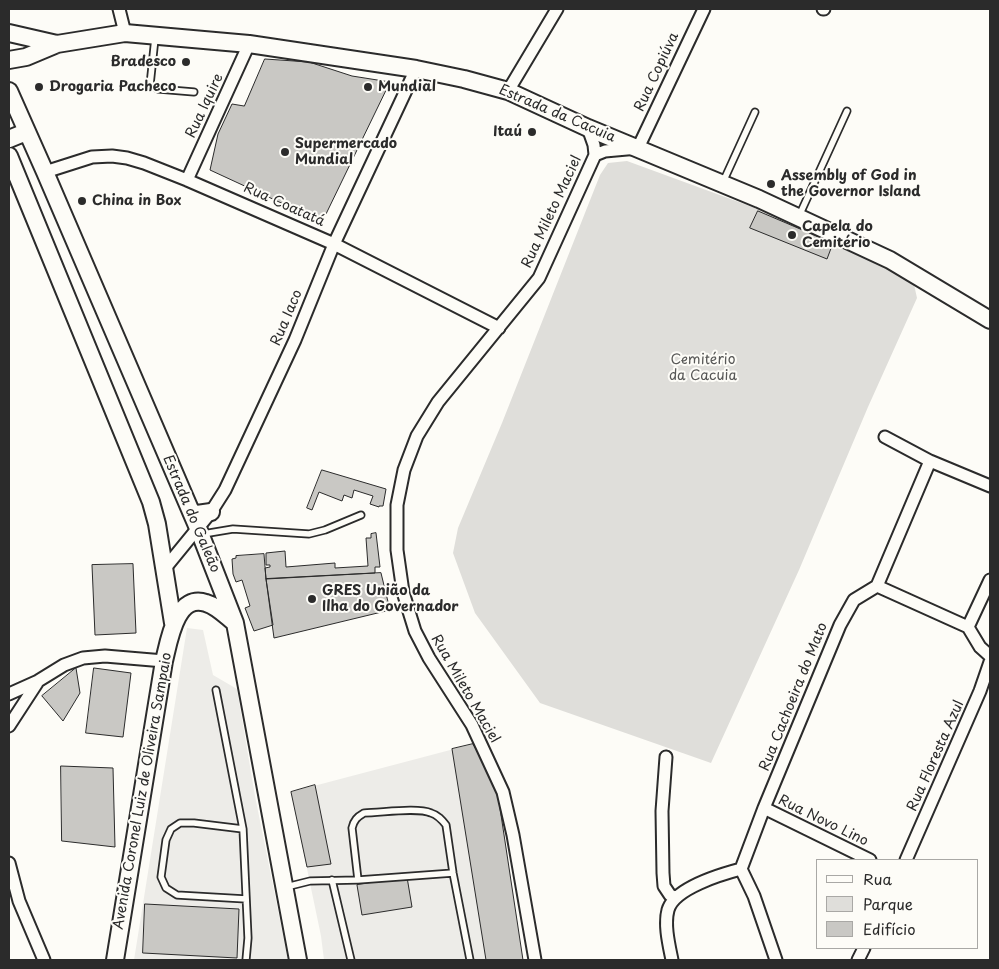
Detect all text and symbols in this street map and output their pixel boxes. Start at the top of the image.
street label: Rua Copiúva [631,30,683,114]
place label: Bradesco [111,54,176,70]
marker: Bradesco [180,56,192,68]
street label: Rua Iquire [183,71,227,141]
place label: Drogaria Pacheco [49,79,176,95]
place label: Mundial [378,79,436,95]
marker: Drogaria Pacheco [33,81,45,93]
marker: Mundial [362,81,374,93]
street label: Estrada da Cacuia [496,82,618,146]
place label: Itaú [493,124,522,140]
marker: Itaú [526,126,538,138]
place label: Supermercado Mundial [295,136,397,168]
marker: Supermercado Mundial [279,146,291,158]
street label: Rua Mileto Maciel [519,153,585,271]
place label: Assembly of God in the Governor Island [781,168,921,200]
marker: Assembly of God in the Governor Island [765,178,777,190]
street label: Rua Coatatá [241,180,327,230]
place label: China in Box [92,193,181,209]
marker: China in Box [76,195,88,207]
place label: Capela do Cemitério [802,219,873,252]
marker: Capela do Cemitério [786,229,798,241]
street label: Rua Iaco [268,287,306,349]
park label: Cemitério da Cacuia [669,352,737,384]
street label: Estrada do Galeão [159,453,223,575]
place label: GRES União da Ilha do Governador [322,583,459,616]
marker: GRES União da Ilha do Governador [306,593,318,605]
street label: Rua Cachoeira do Mato [756,620,832,774]
street label: Rua Mileto Maciel [427,632,503,746]
street label: Avenida Coronel Luiz de Oliveira Sampaio [110,651,176,931]
street label: Rua Floresta Azul [904,698,968,814]
street label: Rua Novo Lino [775,792,871,850]
legend [816,859,979,949]
text: Rua [863,867,892,890]
text: Parque [863,892,913,915]
text: Edifício [863,917,916,940]

